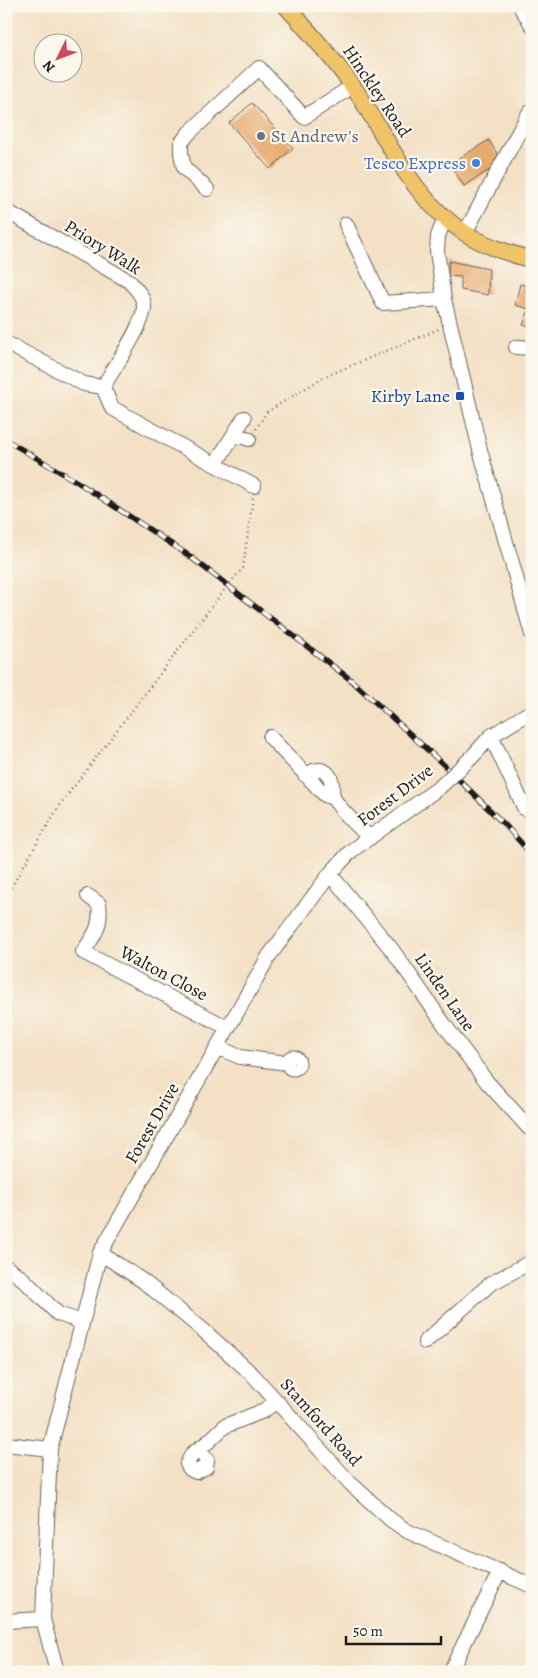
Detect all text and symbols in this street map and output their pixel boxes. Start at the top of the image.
north arrow [32,32,82,82]
street label: Hinckley Road [337,40,417,142]
text: N [38,56,59,77]
place label: St Andrew's [271,124,359,148]
marker: St Andrew's [255,130,267,142]
place label: Tesco Express [364,151,466,175]
marker: Tesco Express [470,157,482,169]
street label: Priory Walk [60,214,146,280]
place label: Kirby Lane [371,384,450,408]
marker: Kirby Lane [454,390,466,402]
street label: Forest Drive [352,759,438,831]
street label: Walton Close [115,939,212,1006]
street label: Linden Lane [409,948,481,1036]
street label: Forest Drive [119,1078,185,1168]
street label: Stamford Road [275,1373,367,1471]
scale bar [346,1613,440,1645]
text: 50 m [353,1621,383,1641]

